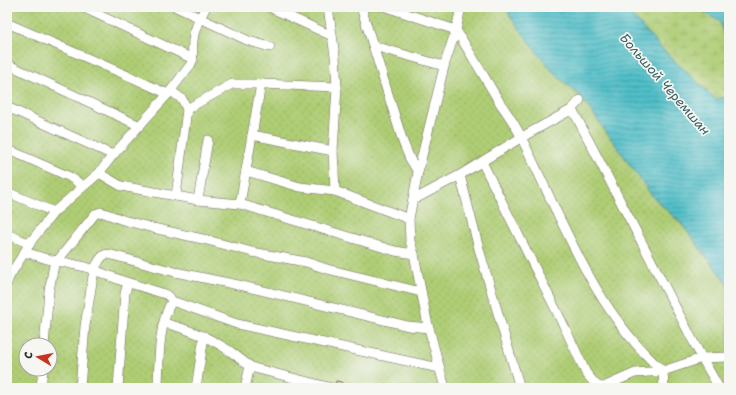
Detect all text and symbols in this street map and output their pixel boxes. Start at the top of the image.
water label: Большой Черемшан [616,29,714,139]
north arrow [18,337,58,377]
text: С [21,350,37,360]

